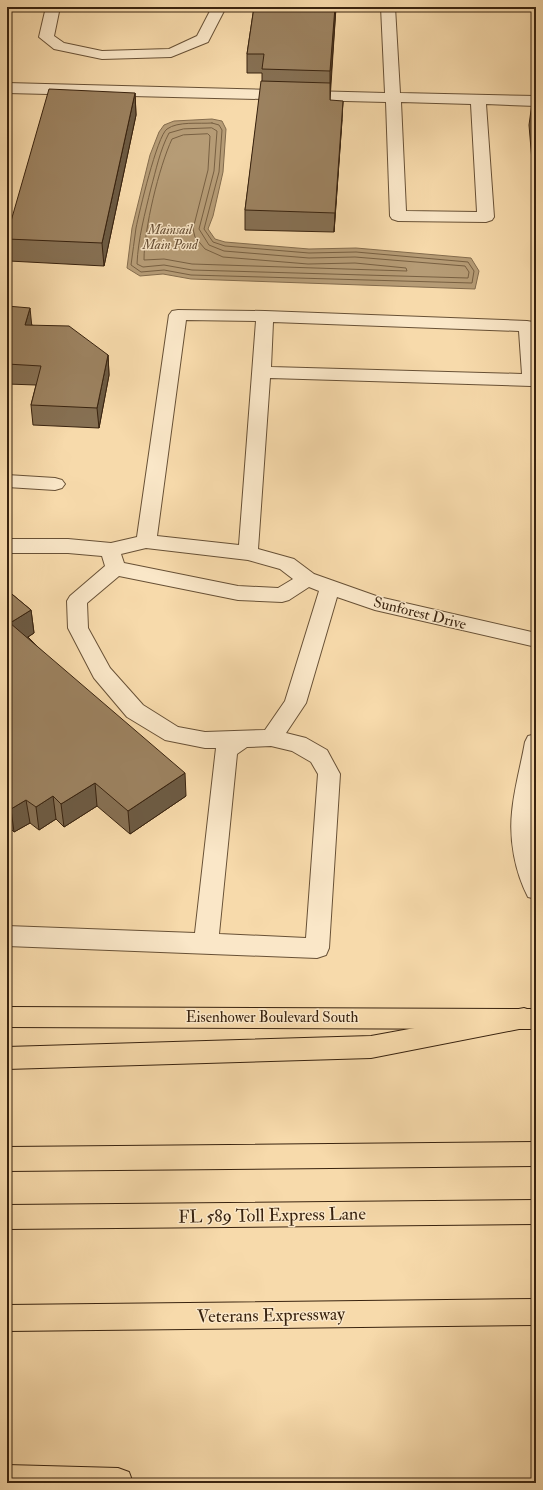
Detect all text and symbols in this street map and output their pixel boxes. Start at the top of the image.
water label: Mainsail Main Pond [141,222,199,253]
street label: Sunforest Drive [371,593,468,634]
street label: Eisenhower Boulevard South [186,1008,358,1027]
street label: FL 589 Toll Express Lane [178,1202,366,1229]
street label: Veterans Expressway [197,1303,346,1328]

